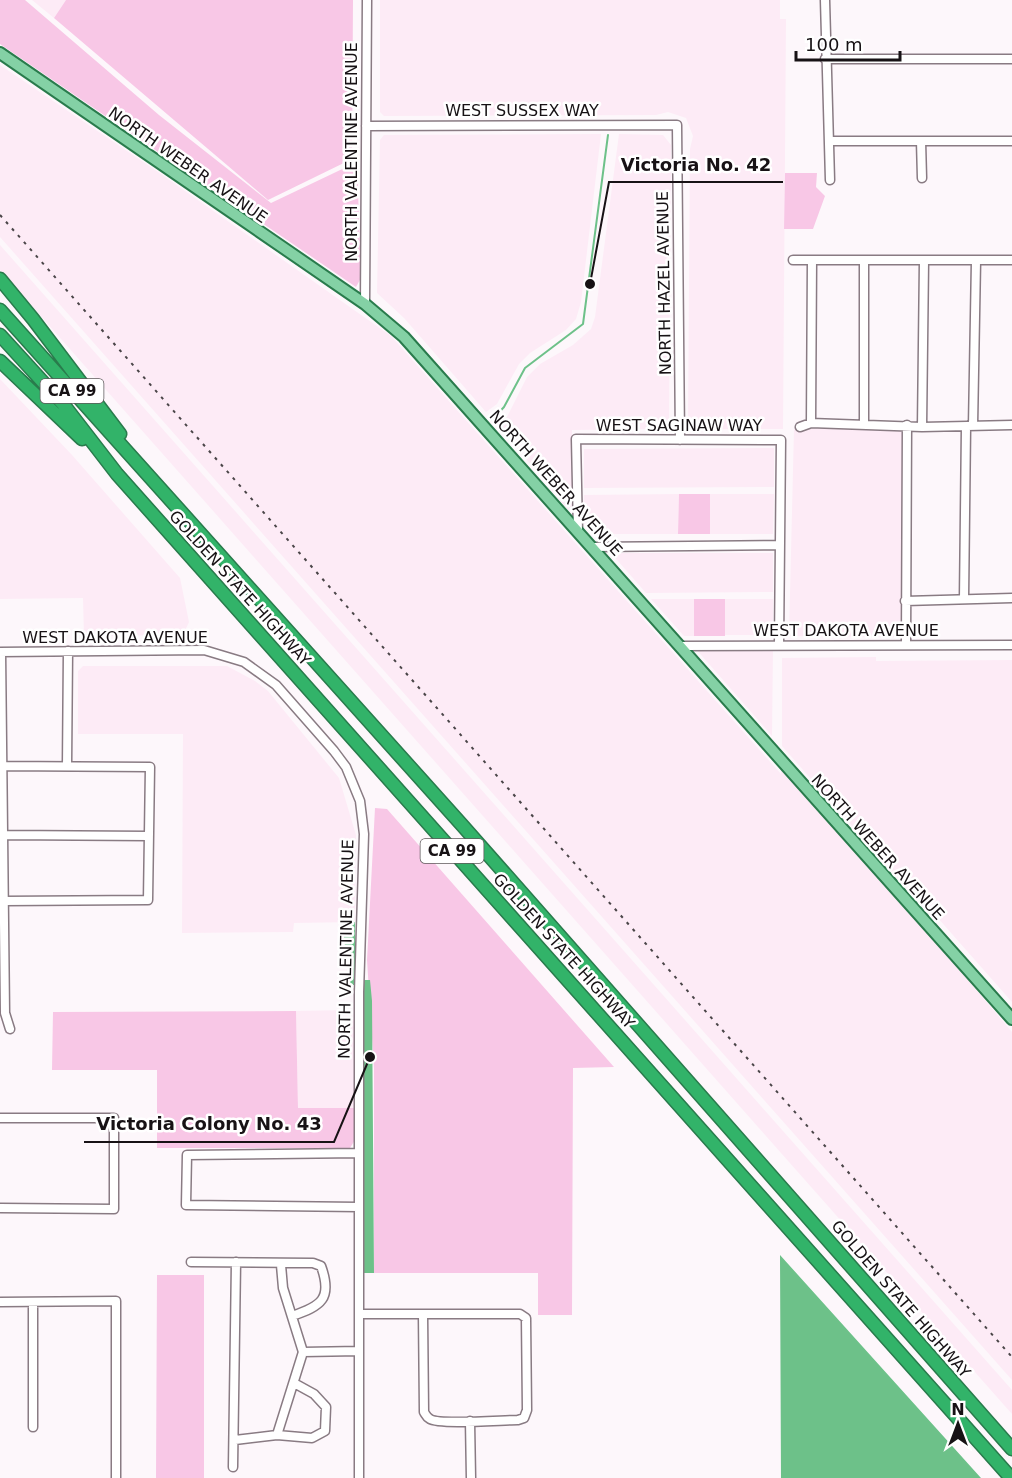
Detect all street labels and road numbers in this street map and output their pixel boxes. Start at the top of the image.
street label: NORTH VALENTINE AVENUE [342,42,361,262]
street label: WEST SUSSEX WAY [445,101,599,120]
street label: NORTH WEBER AVENUE [105,103,271,227]
street label: NORTH HAZEL AVENUE [653,191,675,375]
road number: CA 99 [40,379,104,403]
street label: NORTH WEBER AVENUE [486,406,626,560]
street label: WEST SAGINAW WAY [596,416,763,435]
street label: GOLDEN STATE HIGHWAY [165,506,315,670]
street label: WEST DAKOTA AVENUE [753,621,939,640]
street label: WEST DAKOTA AVENUE [22,628,208,647]
street label: NORTH WEBER AVENUE [808,770,948,924]
street label: NORTH VALENTINE AVENUE [335,839,357,1059]
road number: CA 99 [420,839,484,863]
street label: GOLDEN STATE HIGHWAY [489,869,639,1033]
street label: GOLDEN STATE HIGHWAY [827,1216,975,1382]

